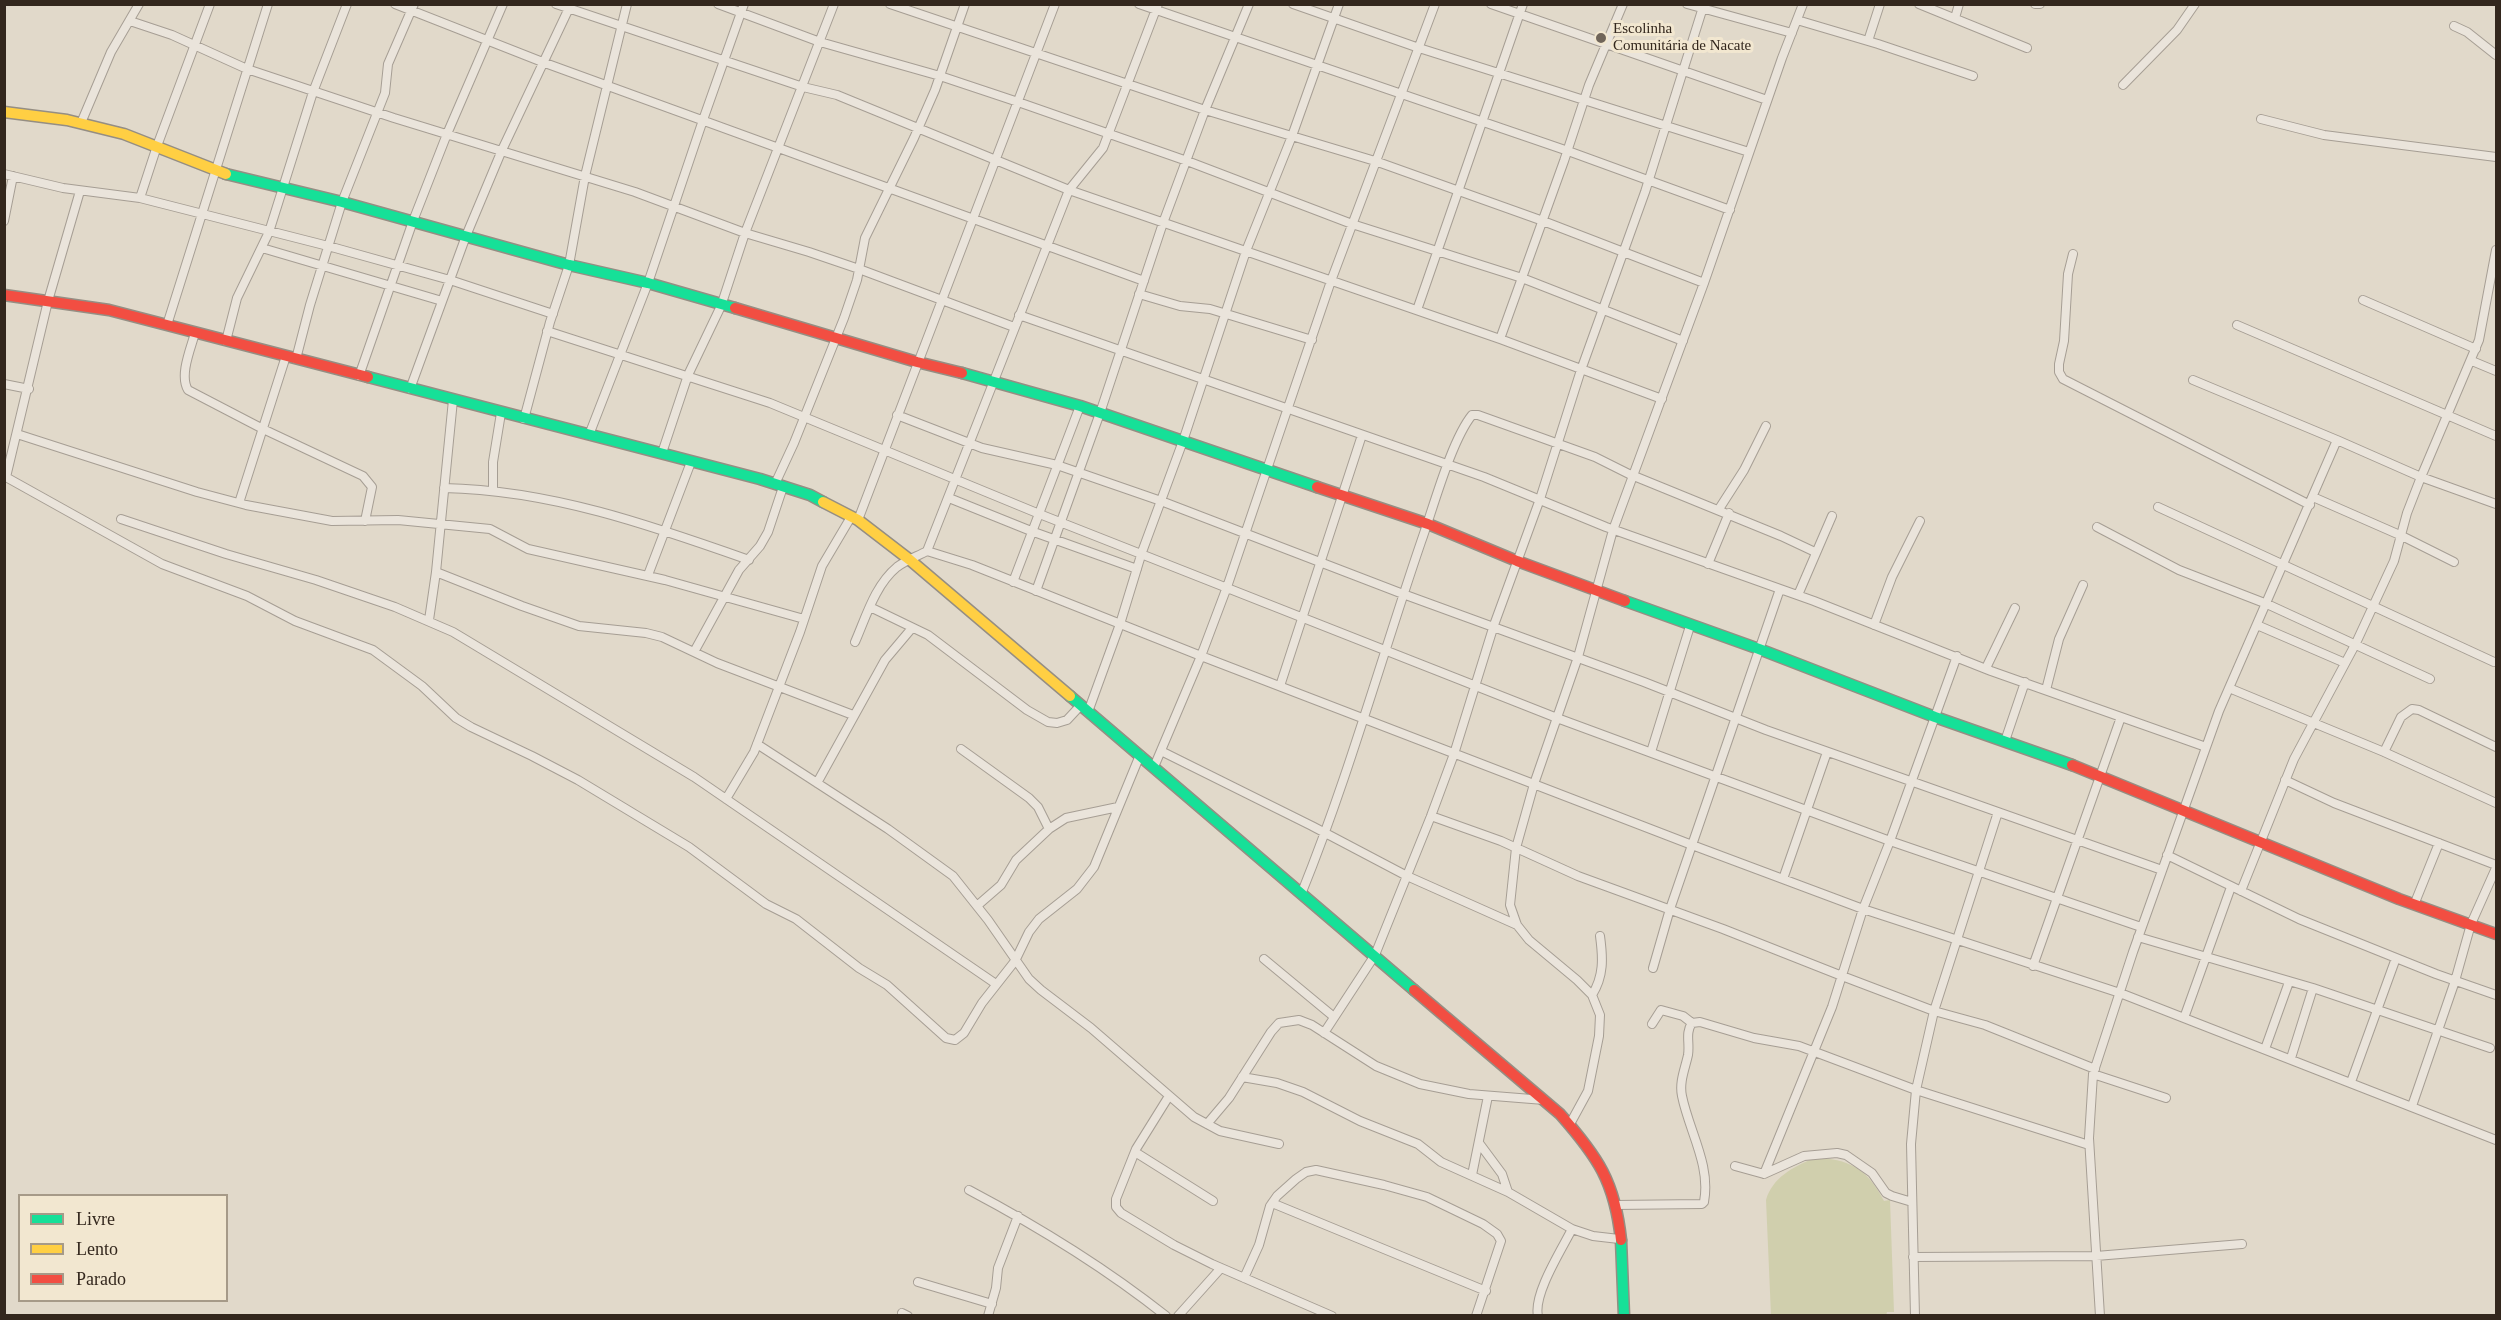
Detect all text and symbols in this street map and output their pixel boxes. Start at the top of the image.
place label: Escolinha Comunitária de Nacate [1613,20,1751,55]
marker: Escolinha Comunitária de Nacate [1594,31,1608,45]
legend [18,1194,228,1302]
text: Livre [76,1209,115,1229]
text: Lento [76,1239,118,1259]
text: Parado [76,1269,126,1289]

